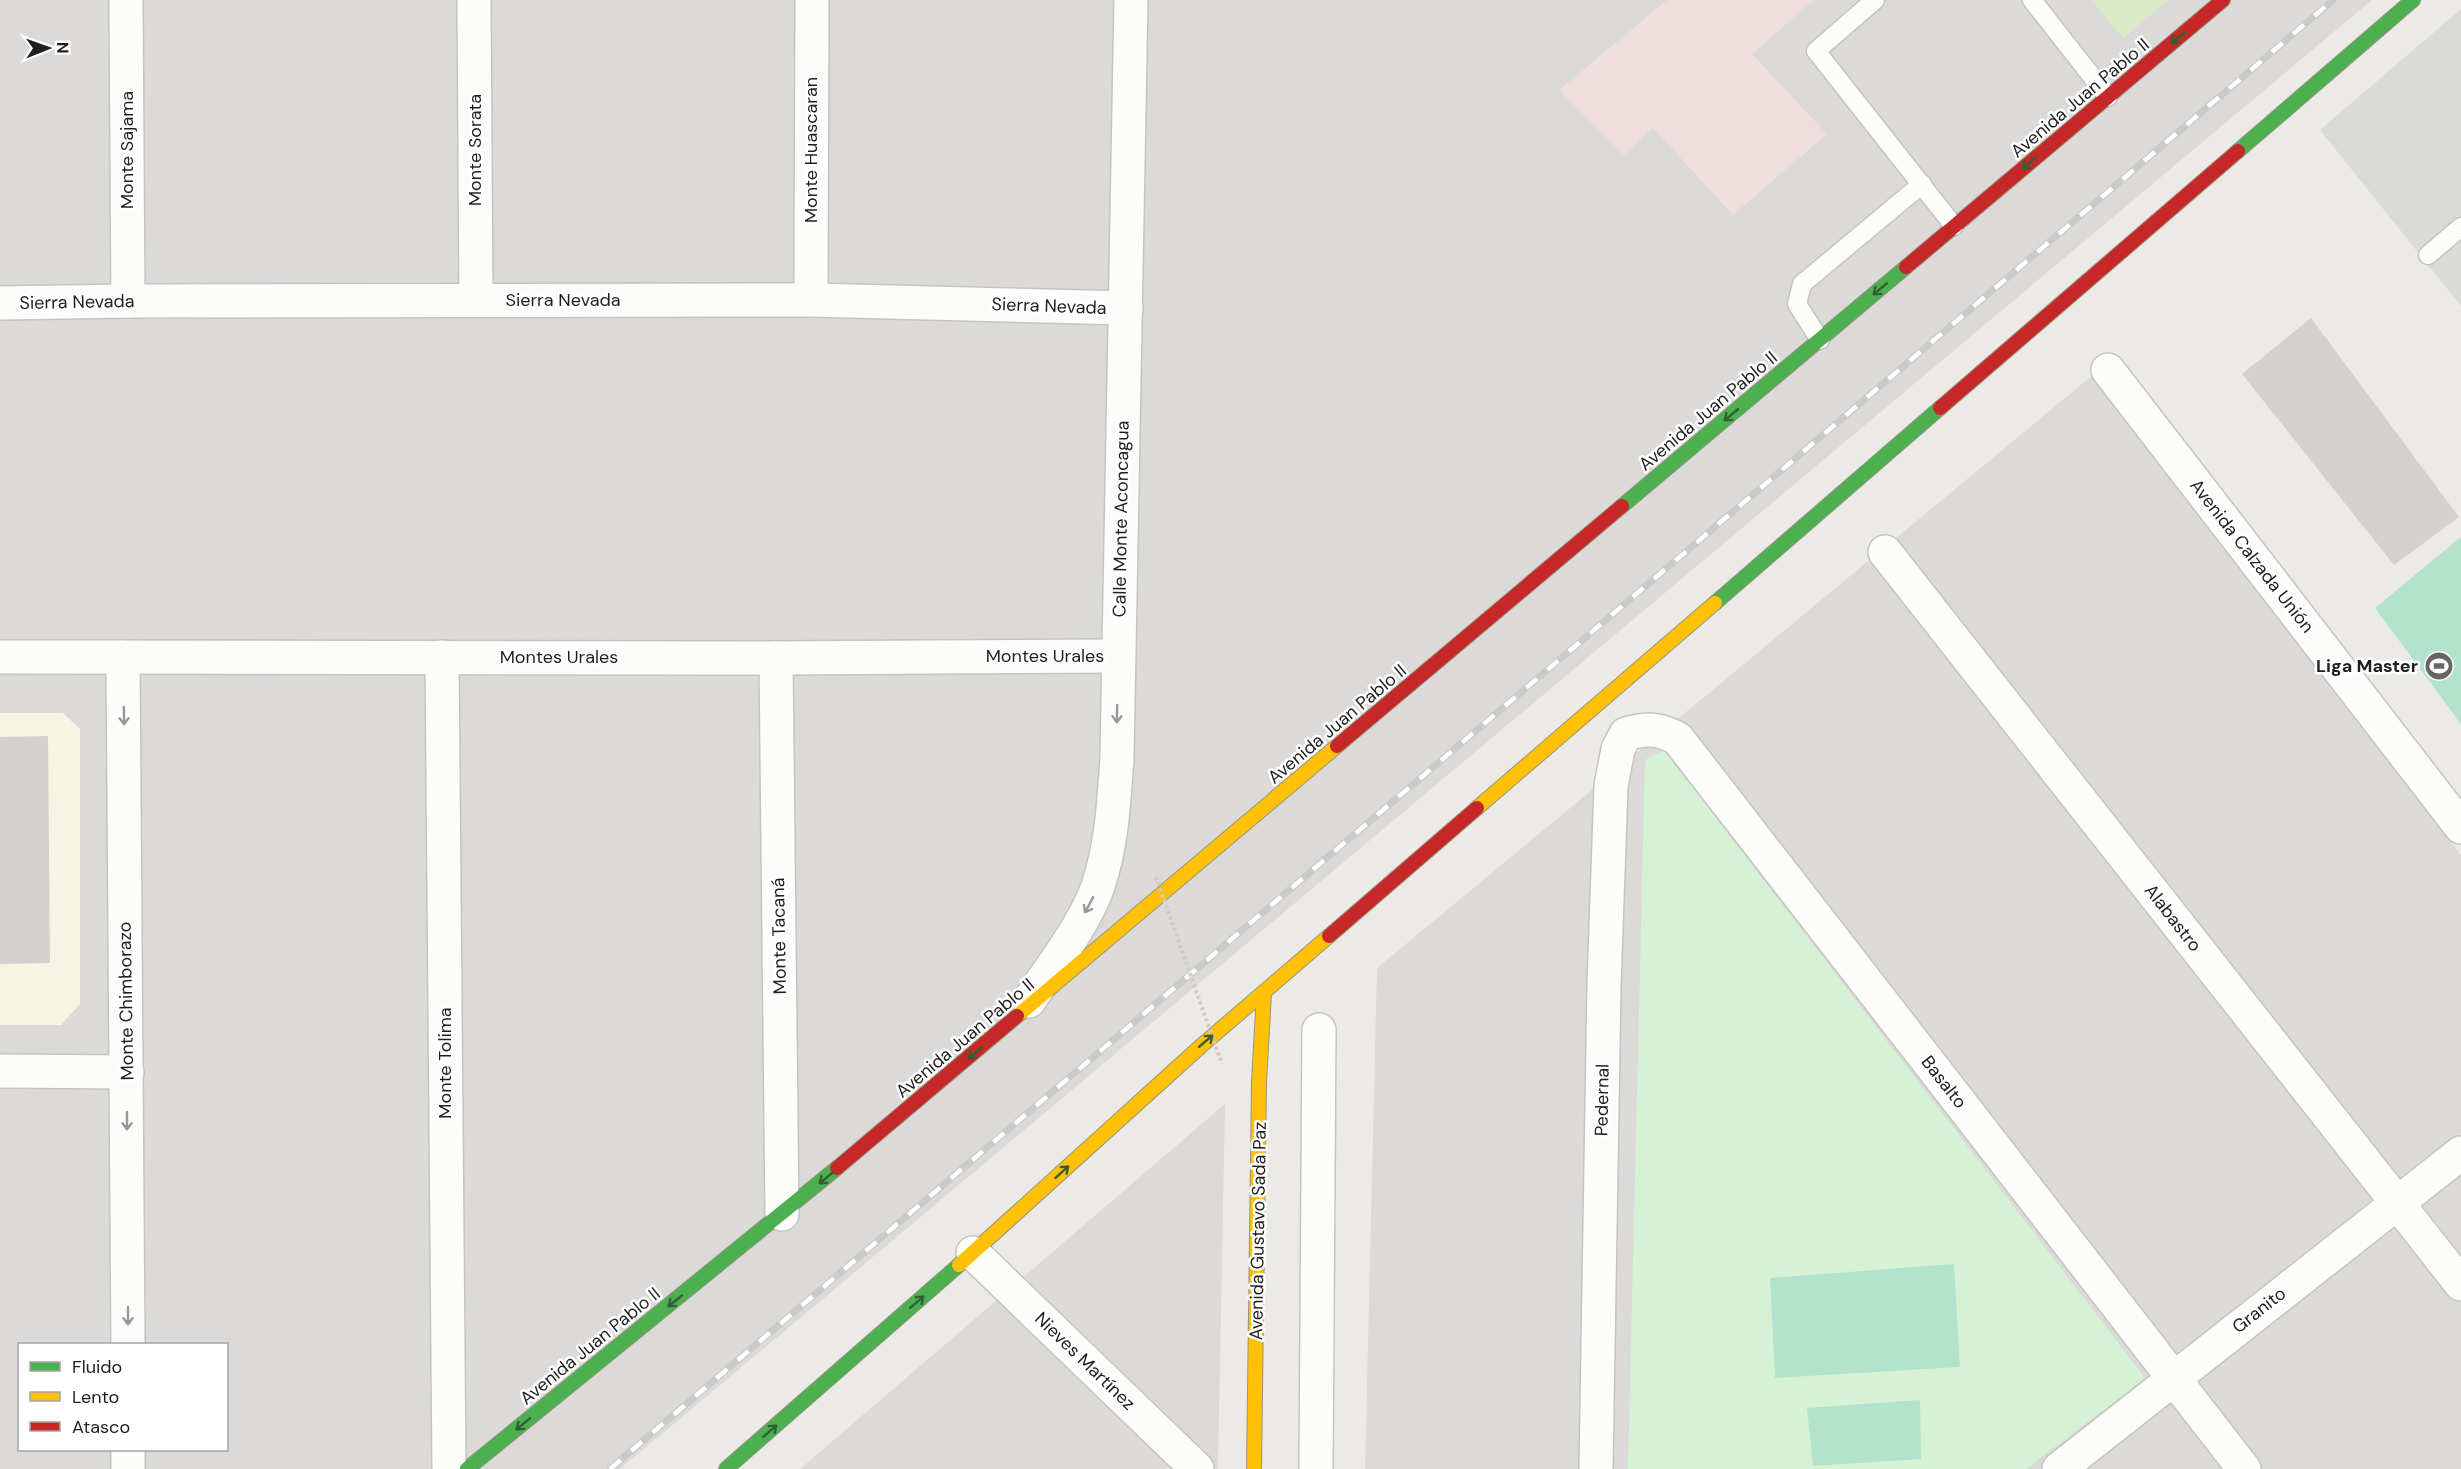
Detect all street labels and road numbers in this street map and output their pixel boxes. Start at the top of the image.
street label: Avenida Juan Pablo II [2006,33,2154,163]
street label: Monte Huascaran [799,77,823,223]
street label: Monte Sajama [115,91,139,209]
street label: Monte Sorata [463,94,487,206]
street label: Sierra Nevada [505,288,621,312]
street label: Sierra Nevada [19,289,135,315]
street label: Sierra Nevada [991,292,1107,320]
street label: Avenida Juan Pablo II [1634,346,1782,476]
street label: Calle Monte Aconcagua [1107,420,1135,618]
street label: Avenida Calzada Unión [2184,474,2320,638]
street label: Montes Urales [986,644,1104,668]
street label: Montes Urales [500,645,618,669]
street label: Avenida Juan Pablo II [1263,659,1411,789]
street label: Monte Tacaná [766,877,792,995]
street label: Alabastro [2139,879,2207,957]
street label: Monte Chimborazo [113,921,139,1081]
street label: Avenida Juan Pablo II [891,973,1039,1103]
street label: Monte Tolima [433,1007,457,1119]
street label: Basalto [1916,1051,1972,1113]
street label: Pedernal [1589,1064,1615,1136]
street label: Avenida Gustavo Sada Paz [1244,1122,1272,1340]
street label: Granito [2227,1281,2291,1339]
street label: Avenida Juan Pablo II [515,1282,665,1410]
street label: Nieves Martínez [1029,1307,1141,1415]

